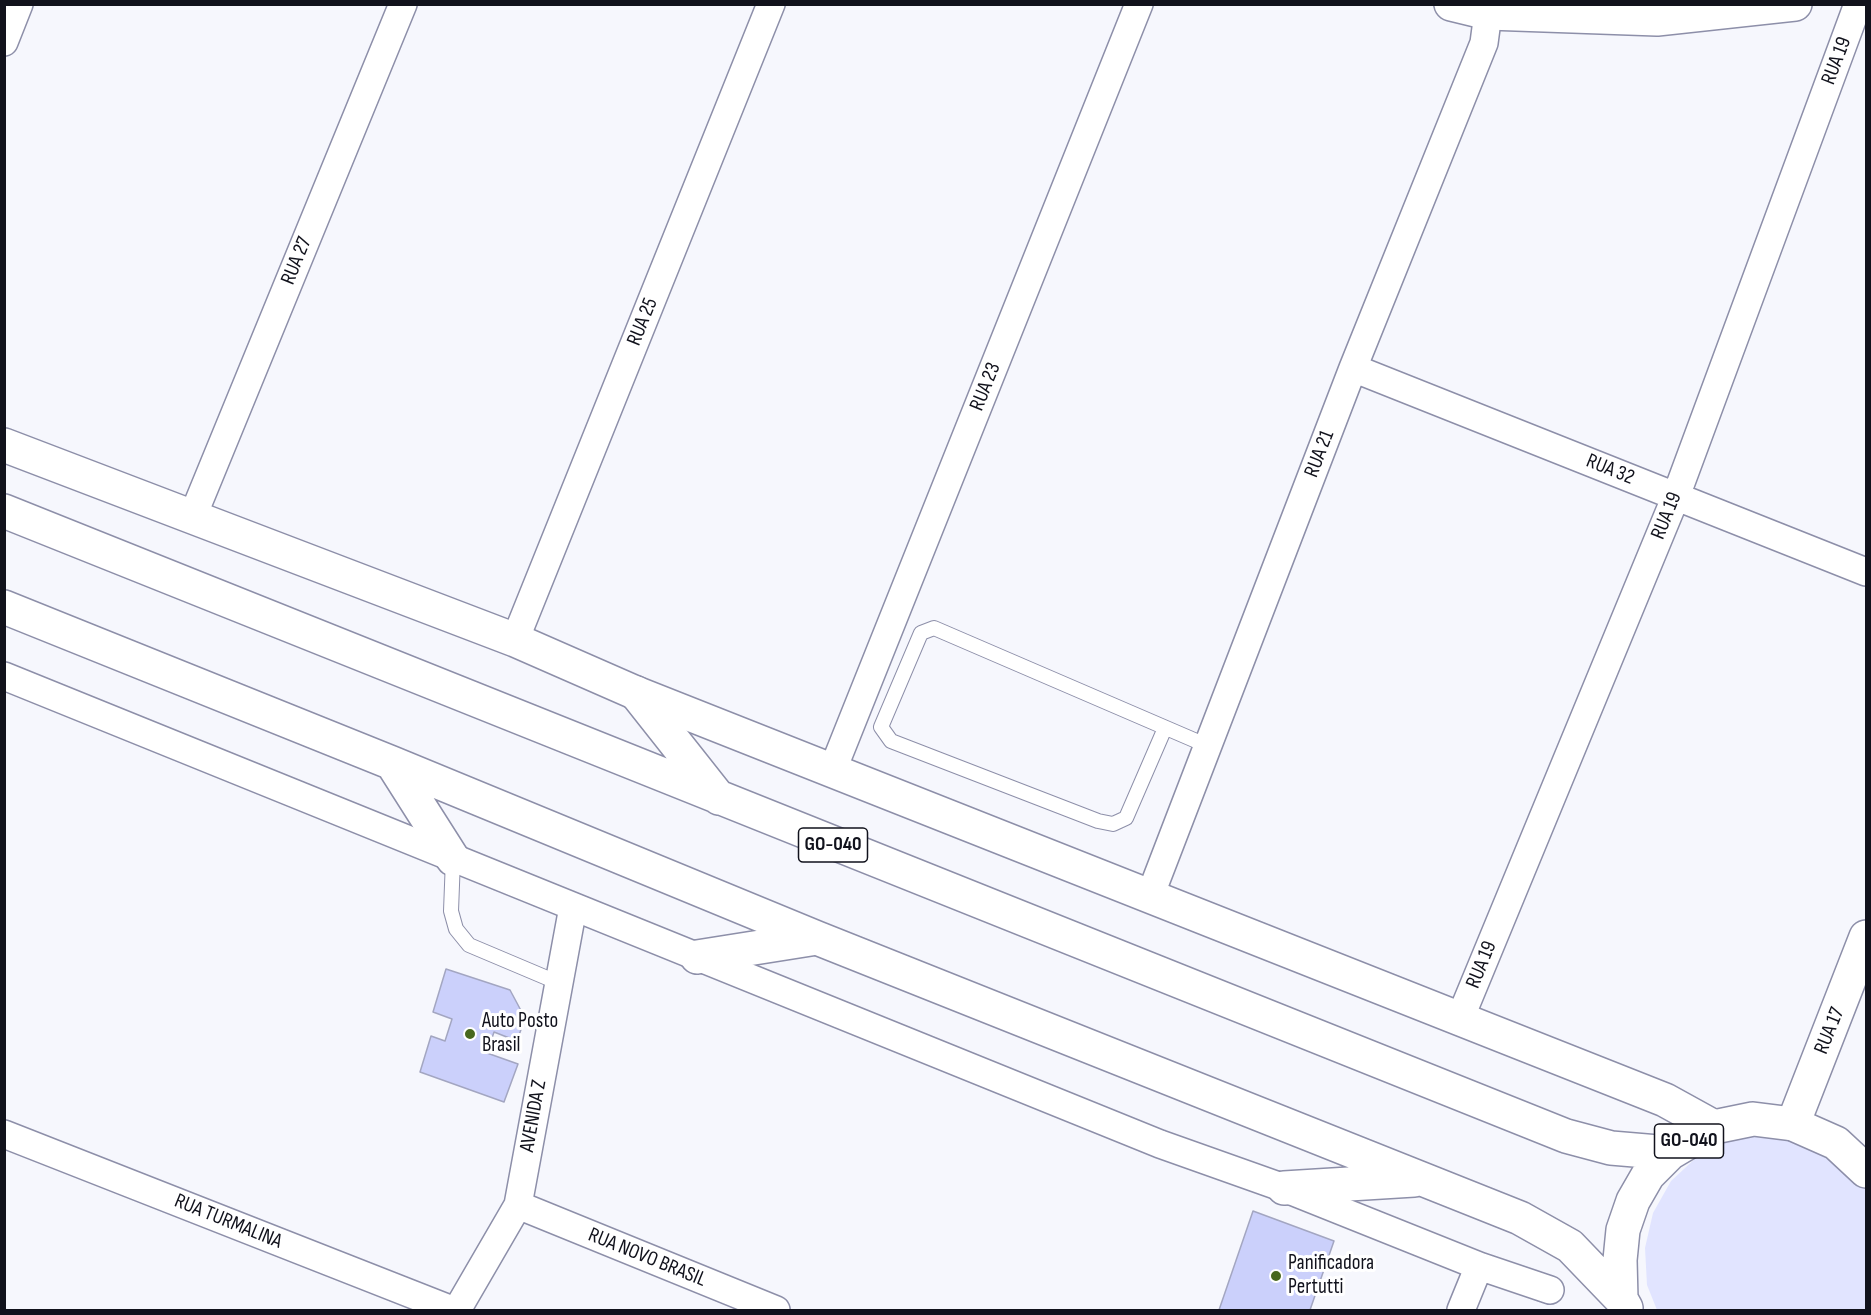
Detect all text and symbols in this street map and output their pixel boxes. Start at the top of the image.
street label: RUA 19 [1816,34,1858,88]
street label: RUA 27 [276,233,318,289]
street label: RUA 25 [622,294,664,350]
street label: RUA 23 [965,359,1007,415]
street label: RUA 21 [1300,427,1340,481]
street label: RUA 32 [1582,449,1638,491]
street label: RUA 19 [1646,489,1688,543]
road number: GO-040 [798,828,868,862]
street label: RUA 19 [1461,938,1503,992]
street label: RUA 17 [1809,1004,1851,1058]
place label: Auto Posto Brasil [482,1009,558,1059]
marker: Auto Posto Brasil [463,1027,477,1041]
street label: AVENIDA Z [515,1078,553,1154]
road number: GO-040 [1654,1124,1724,1158]
street label: RUA TURMALINA [170,1189,286,1255]
street label: RUA NOVO BRASIL [584,1223,710,1293]
place label: Panificadora Pertutti [1288,1251,1374,1301]
marker: Panificadora Pertutti [1269,1269,1283,1283]

